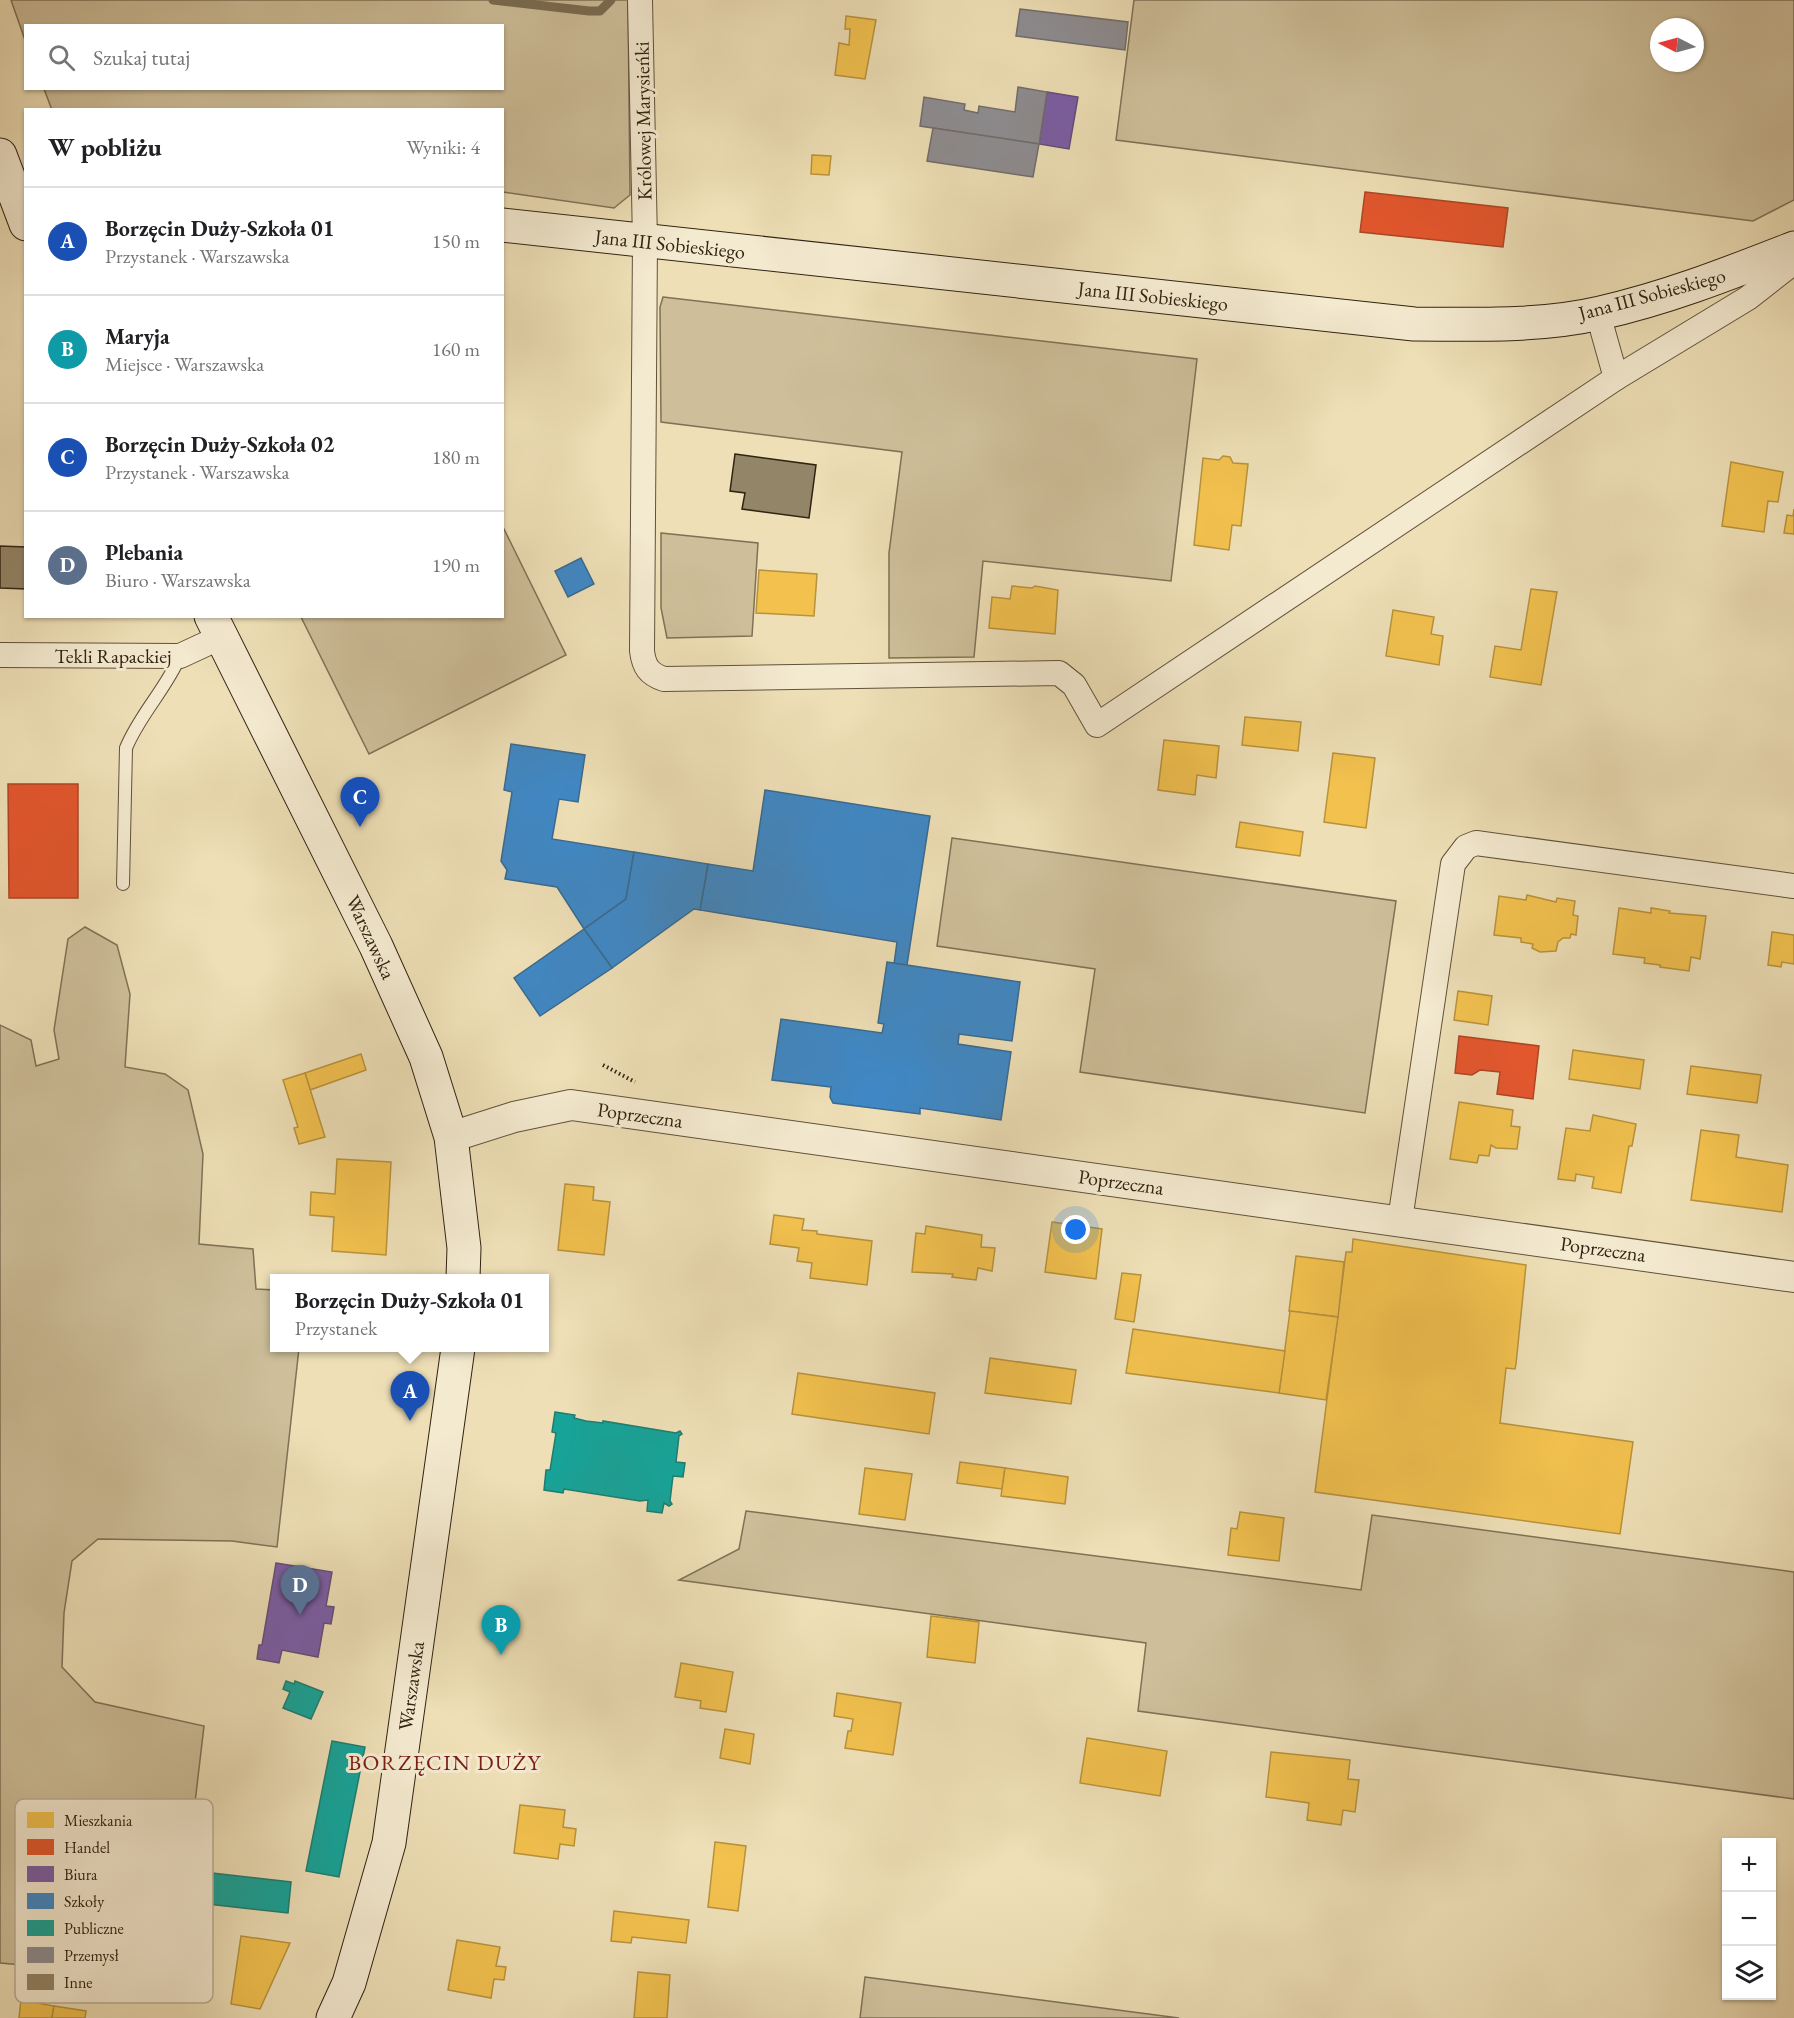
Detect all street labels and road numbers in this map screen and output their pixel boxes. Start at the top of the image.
street label: Królowej Marysieńki [629,41,657,201]
street label: Jana III Sobieskiego [592,223,747,265]
street label: Jana III Sobieskiego [1574,262,1728,327]
street label: Jana III Sobieskiego [1075,275,1230,317]
street label: Tekli Rapackiej [54,643,172,669]
street label: Warszawska [340,891,402,983]
street label: Poprzeczna [596,1096,684,1134]
street label: Poprzeczna [1077,1163,1165,1201]
street label: Poprzeczna [1559,1230,1647,1268]
street label: Warszawska [392,1640,430,1732]

